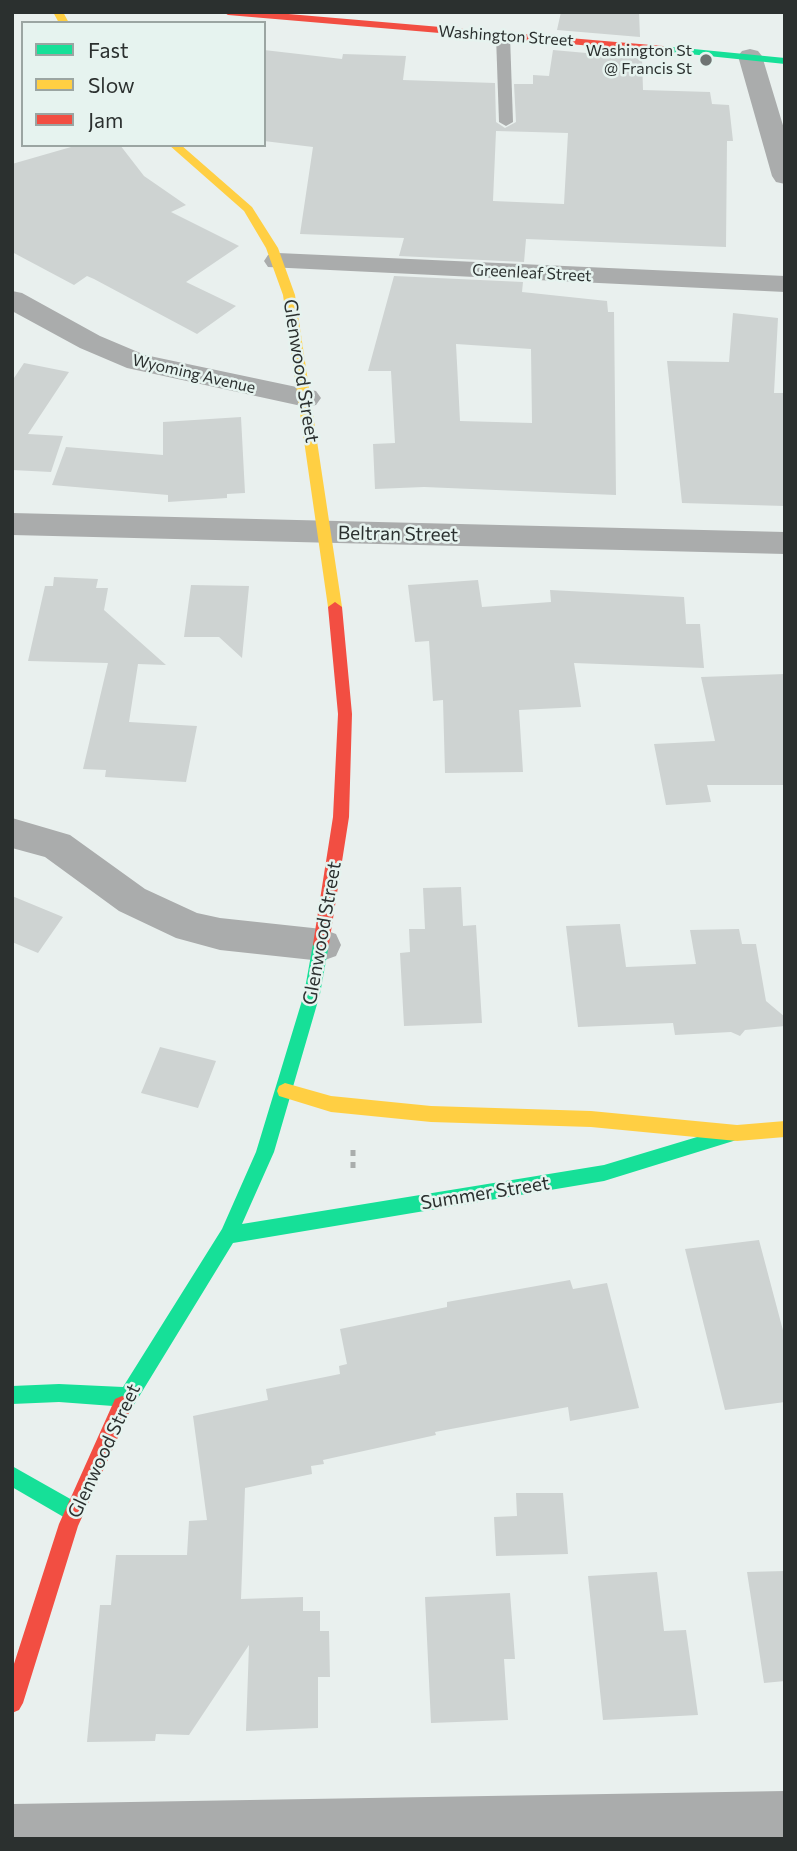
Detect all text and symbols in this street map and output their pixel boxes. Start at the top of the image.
legend [21,21,266,147]
street label: Washington Street [438,22,574,50]
text: Fast [88,37,129,62]
place label: Washington St @ Francis St [586,41,692,79]
marker: Washington St @ Francis St [698,52,714,68]
text: Slow [88,72,135,97]
text: Jam [88,107,123,132]
street label: Greenleaf Street [472,260,592,286]
street label: Glenwood Street [278,297,324,445]
street label: Wyoming Avenue [131,351,257,397]
street label: Beltran Street [338,522,458,546]
street label: Glenwood Street [298,859,346,1007]
street label: Summer Street [419,1172,551,1214]
street label: Glenwood Street [63,1380,145,1522]

